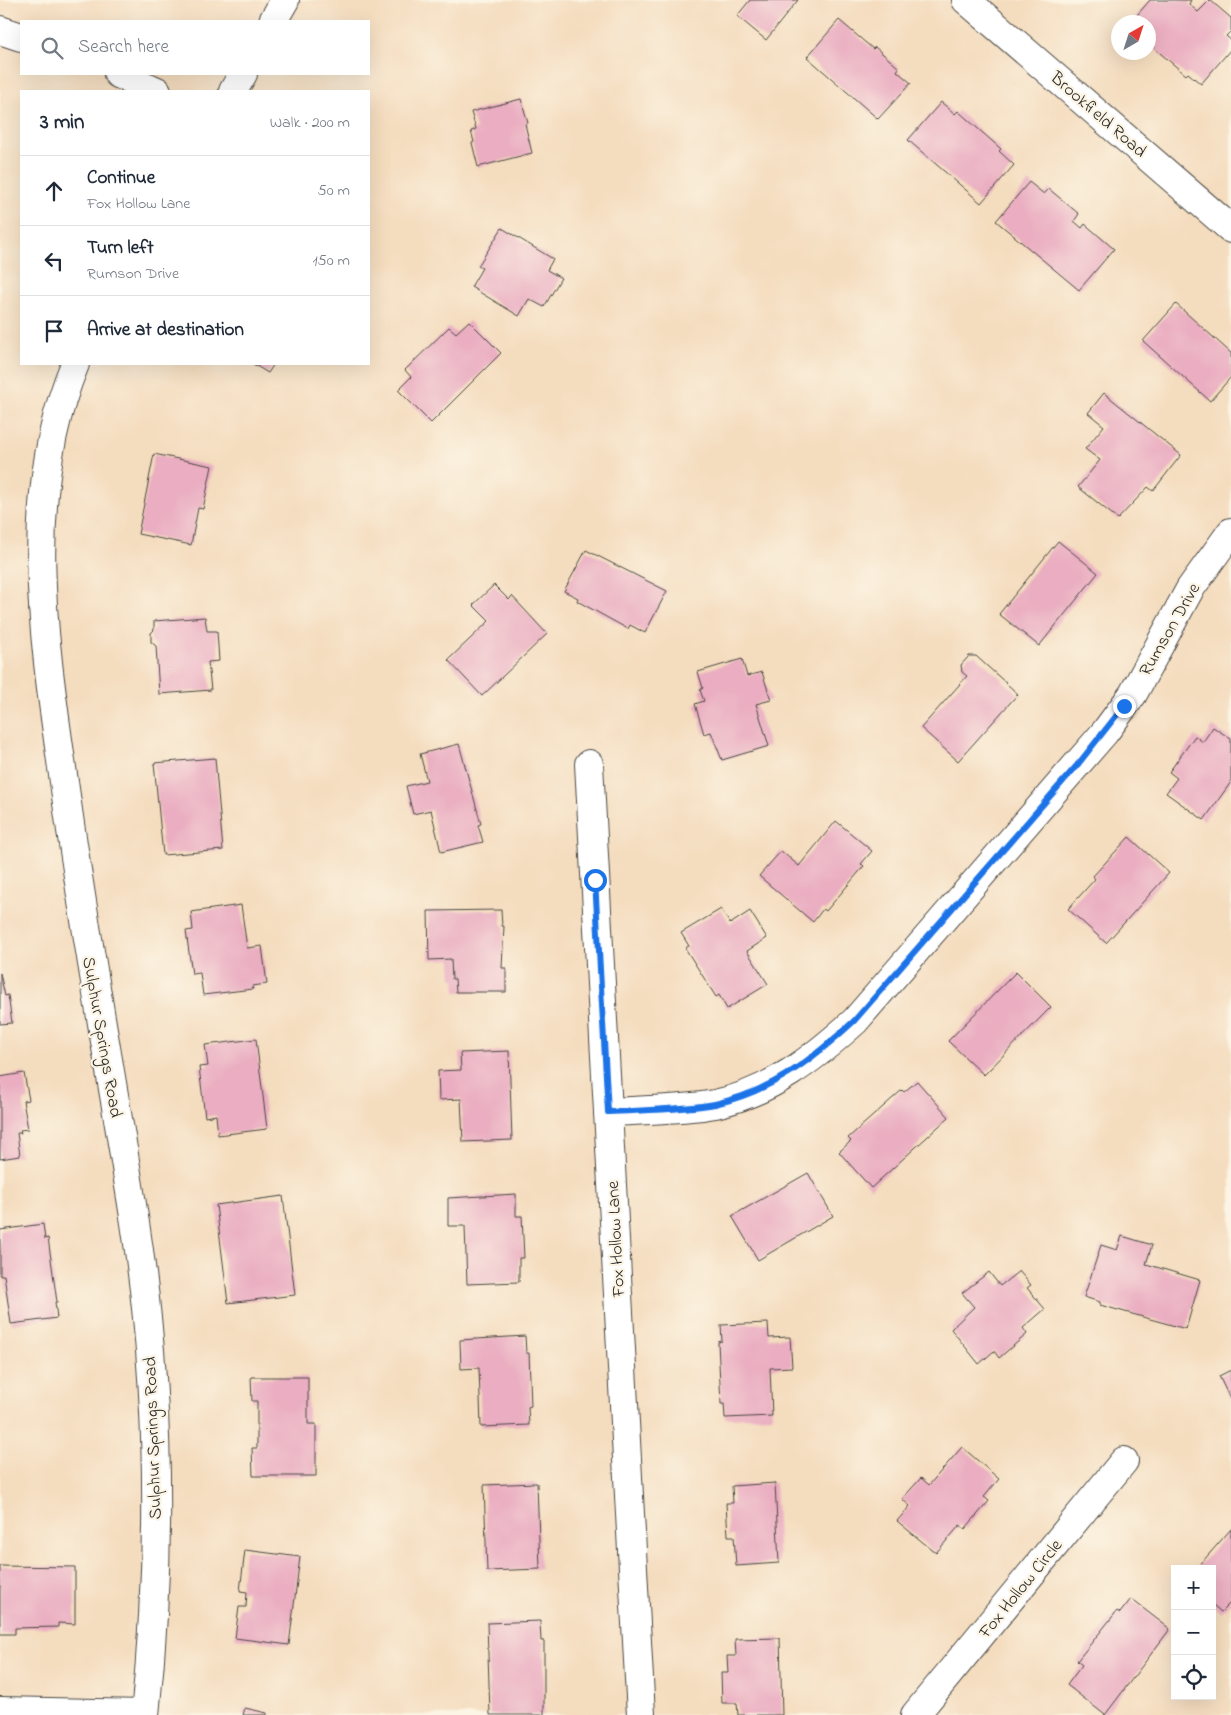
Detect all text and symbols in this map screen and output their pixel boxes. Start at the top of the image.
north arrow [1111,15,1156,60]
search box [20,20,370,75]
icon: search [38,34,66,62]
text: Search here [78,34,169,61]
street label: Brookfield Road [1043,66,1152,165]
text: 3 min [40,108,84,138]
text: Walk · 200 m [270,111,350,135]
text: Continue [87,165,155,192]
icon: ahead [40,177,68,205]
text: 50 m [318,179,350,203]
text: Fox Hollow Lane [87,192,190,216]
text: Turn left [87,235,154,262]
icon: left [40,247,68,275]
text: 150 m [312,249,350,273]
text: Rumson Drive [87,262,179,286]
icon: arrive [40,317,68,345]
text: Arrive at destination [87,317,244,344]
street label: Rumson Drive [1134,578,1208,681]
route end [1113,695,1136,718]
route start [584,869,607,892]
street label: Sulphur Springs Road [73,955,128,1120]
street label: Fox Hollow Lane [601,1179,633,1299]
street label: Sulphur Springs Road [138,1356,171,1520]
street label: Fox Hollow Circle [973,1533,1070,1645]
map controls [1171,1565,1216,1700]
button: + [1171,1565,1216,1610]
button: − [1171,1610,1216,1655]
button: locate [1171,1655,1216,1700]

